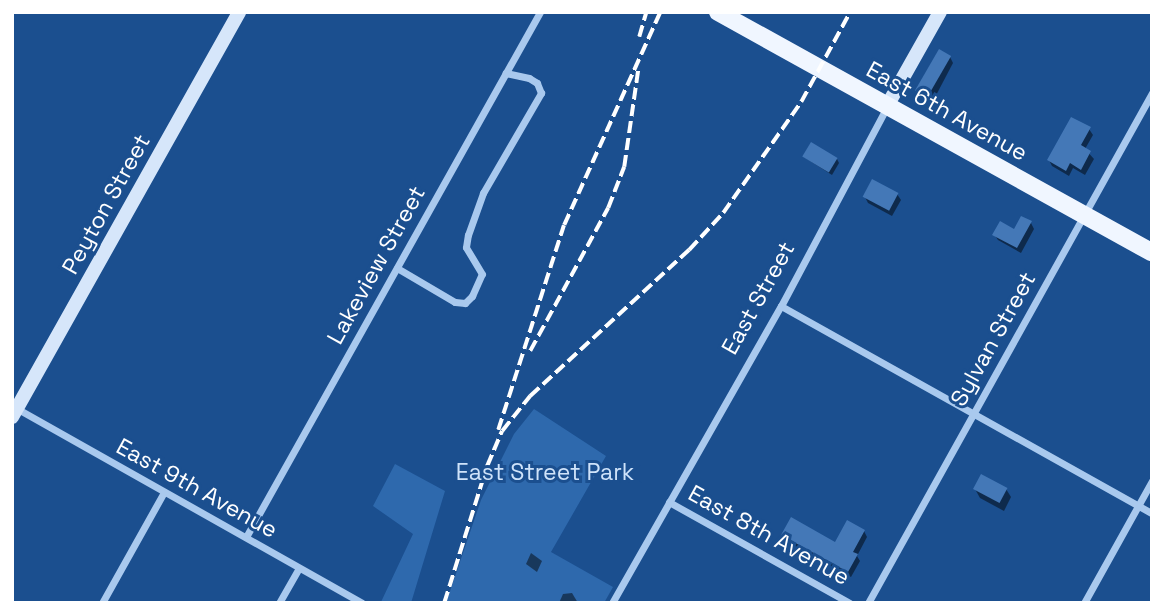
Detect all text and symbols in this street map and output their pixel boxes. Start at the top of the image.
street label: East 6th Avenue [861,55,1033,167]
street label: Peyton Street [56,129,156,279]
street label: Lakeview Street [321,181,431,349]
street label: East Street [716,237,800,359]
street label: Sylvan Street [945,267,1041,411]
street label: East 9th Avenue [111,432,283,544]
park label: East Street Park [456,458,634,486]
street label: East 8th Avenue [683,479,855,591]

